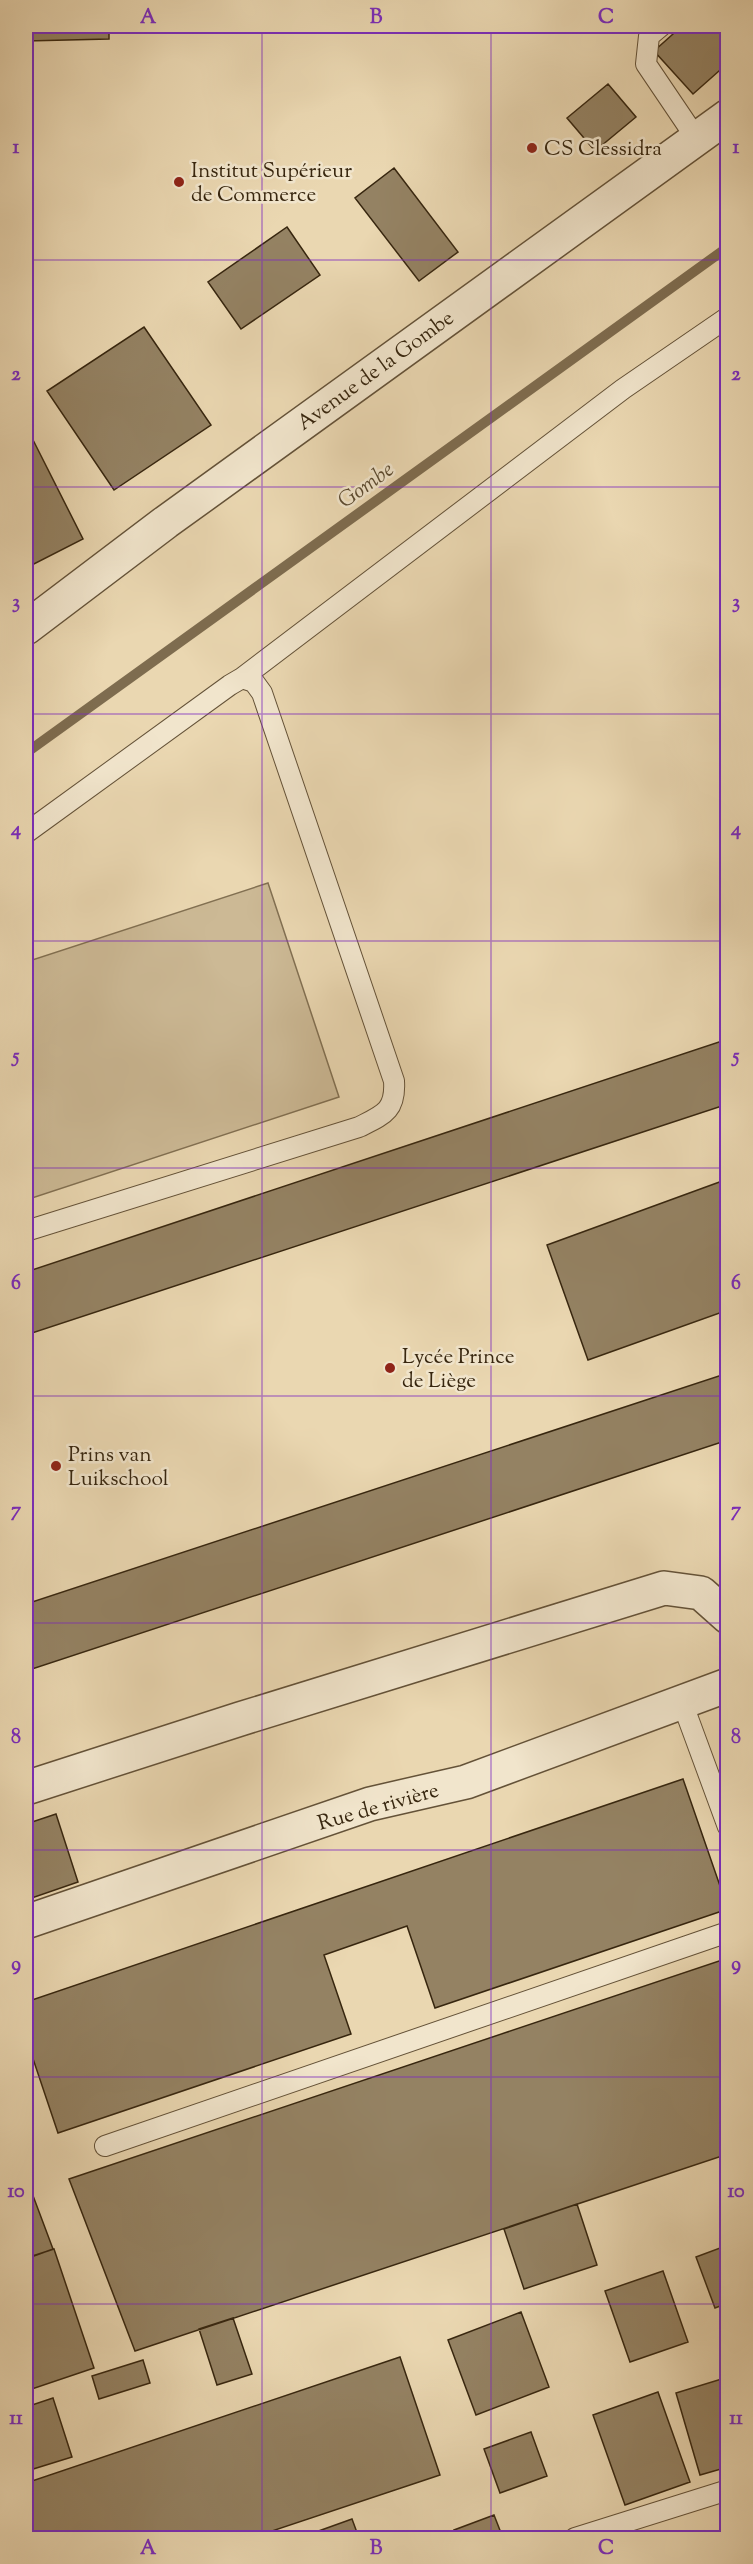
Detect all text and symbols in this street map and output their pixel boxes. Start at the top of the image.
text: A [140,4,157,33]
text: B [370,4,383,33]
text: C [598,4,614,33]
text: 1 [13,134,20,163]
text: 1 [733,134,740,163]
place label: CS Clessidra [544,135,662,165]
marker: CS Clessidra [525,141,539,155]
place label: Institut Supérieur de Commerce [191,157,352,211]
marker: Institut Supérieur de Commerce [172,175,186,189]
street label: Avenue de la Gombe [291,304,461,439]
text: 2 [11,361,21,390]
text: 2 [731,361,741,390]
water label: Gombe [332,455,402,518]
text: 3 [12,589,20,618]
text: 3 [732,589,740,618]
text: 4 [10,816,21,845]
text: 4 [730,816,741,845]
text: 5 [11,1043,20,1072]
text: 5 [731,1043,740,1072]
text: 6 [11,1270,21,1299]
text: 6 [731,1270,741,1299]
place label: Lycée Prince de Liège [402,1343,515,1397]
marker: Lycée Prince de Liège [383,1361,397,1375]
place label: Prins van Luikschool [68,1441,169,1495]
marker: Prins van Luikschool [49,1459,63,1473]
text: 7 [11,1497,22,1526]
text: 7 [731,1497,742,1526]
text: 8 [11,1724,21,1753]
text: 8 [731,1724,741,1753]
street label: Rue de rivière [314,1776,443,1840]
text: 9 [11,1951,21,1980]
text: 9 [731,1951,741,1980]
text: 10 [7,2178,25,2207]
text: 10 [727,2178,745,2207]
text: 11 [9,2405,23,2434]
text: 11 [729,2405,743,2434]
text: A [140,2535,157,2564]
text: B [370,2535,383,2564]
text: C [598,2535,614,2564]

